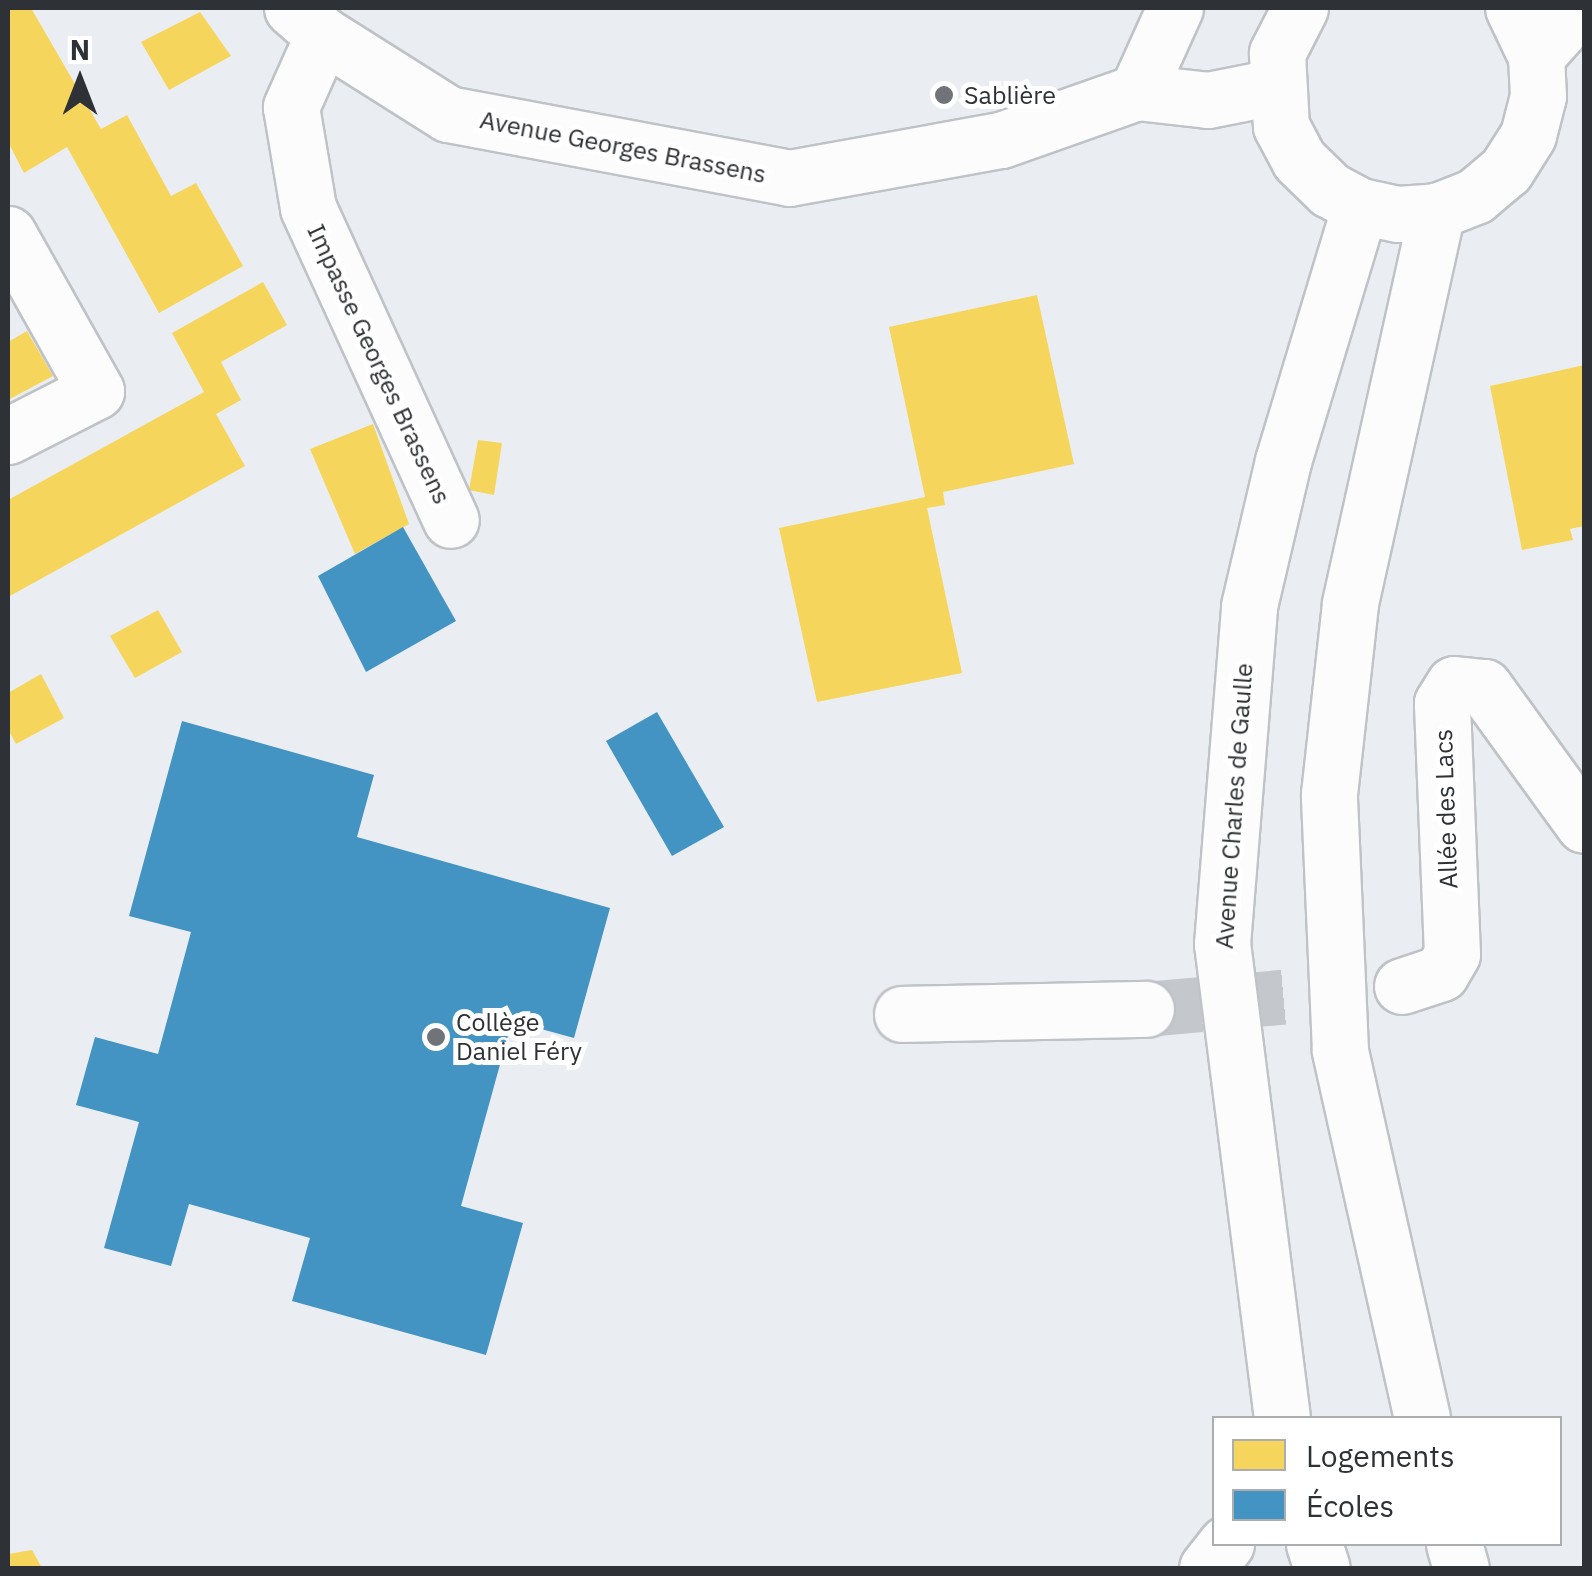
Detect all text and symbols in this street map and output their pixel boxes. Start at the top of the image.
north arrow [30,30,130,130]
text: N [70,31,90,68]
place label: Sablière [964,80,1056,110]
marker: Sablière [933,84,955,106]
street label: Avenue Georges Brassens [477,105,769,189]
street label: Impasse Georges Brassens [301,219,457,509]
street label: Avenue Charles de Gaulle [1209,662,1259,950]
street label: Allée des Lacs [1428,729,1464,889]
place label: Collège Daniel Féry [456,1008,582,1067]
marker: Collège Daniel Féry [425,1026,447,1048]
legend [1212,1416,1562,1546]
text: Logements [1306,1436,1455,1475]
text: Écoles [1306,1486,1394,1525]

